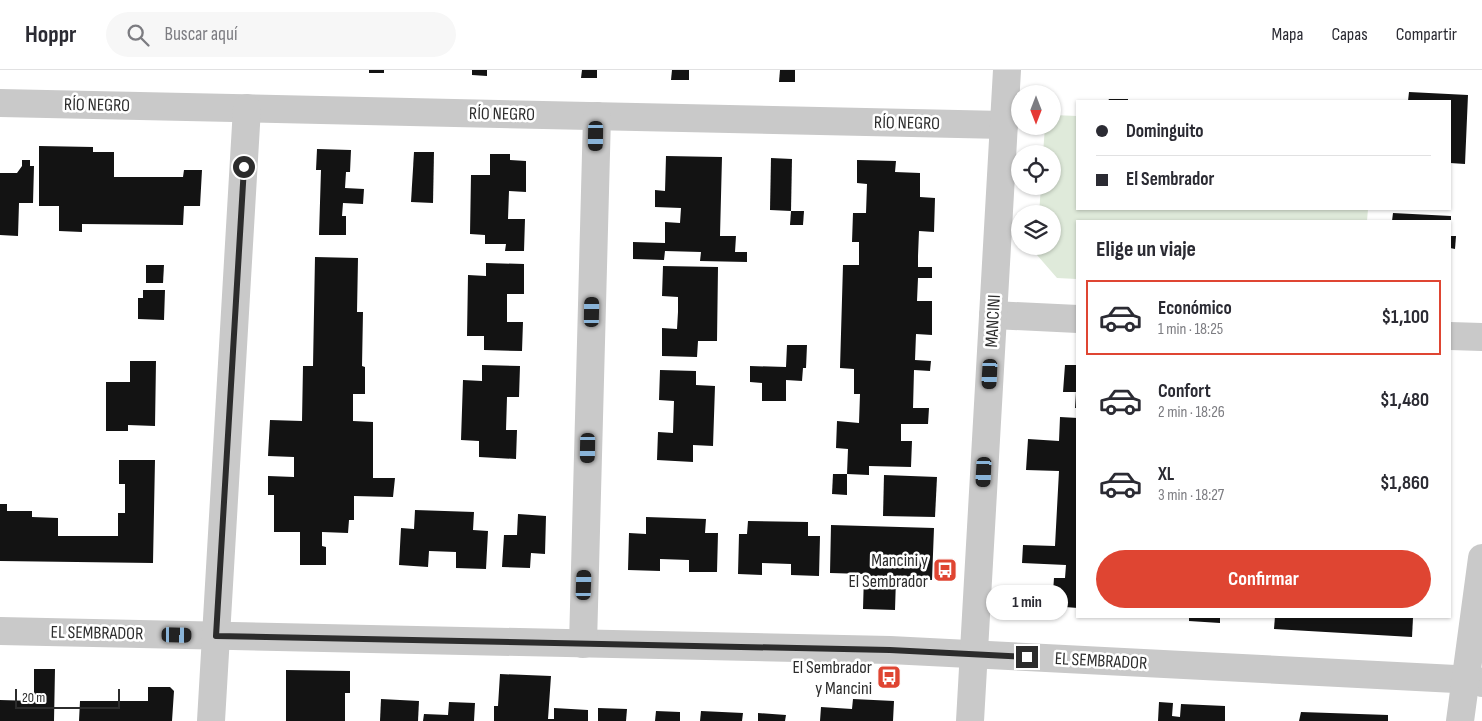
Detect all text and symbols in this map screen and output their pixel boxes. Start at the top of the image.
search box [106,12,456,57]
text: Hoppr [25,20,76,49]
icon: search [124,21,152,49]
text: Buscar aquí [164,23,238,46]
text: Mapa [1271,24,1303,45]
text: Capas [1331,24,1368,45]
text: Compartir [1396,24,1457,45]
north arrow [1011,85,1061,135]
map controls [1011,85,1061,255]
street label: RÍO NEGRO [64,94,130,116]
street label: RÍO NEGRO [469,103,535,125]
street label: RÍO NEGRO [874,112,940,134]
text: Dominguito [1126,120,1204,143]
car [588,121,603,151]
button: locate [1011,145,1061,195]
route start [233,156,255,178]
text: El Sembrador [1126,168,1214,191]
button: layers [1011,205,1061,255]
text: Elige un viaje [1096,236,1196,263]
street label: MANCINI [981,294,1005,348]
icon: car [1098,295,1143,340]
car [584,297,599,327]
text: Económico [1158,297,1232,320]
text: $1,100 [1381,306,1429,329]
text: 1 min · 18:25 [1158,320,1223,339]
car [981,359,998,389]
icon: car [1098,378,1143,423]
text: Confort [1158,380,1211,403]
text: $1,480 [1380,389,1429,412]
text: 2 min · 18:26 [1158,403,1225,422]
car [580,433,595,463]
car [975,457,992,487]
icon: car [1098,461,1143,506]
text: XL [1158,463,1174,486]
text: $1,860 [1380,472,1429,495]
text: 3 min · 18:27 [1158,486,1224,505]
place label: Mancini y El Sembrador [848,550,928,592]
button: Confirmar [1096,550,1431,608]
bus stop icon: Mancini y El Sembrador [932,557,958,583]
car [575,570,592,600]
callout: 1 min [986,584,1068,620]
text: 1 min [1012,593,1042,612]
street label: EL SEMBRADOR [50,622,144,644]
car [161,627,192,643]
route end [1016,646,1038,668]
street label: EL SEMBRADOR [1054,648,1148,674]
place label: El Sembrador y Mancini [792,657,872,699]
bus stop icon: El Sembrador y Mancini [876,664,902,690]
scale bar [15,686,120,709]
text: 20 m [22,689,45,706]

